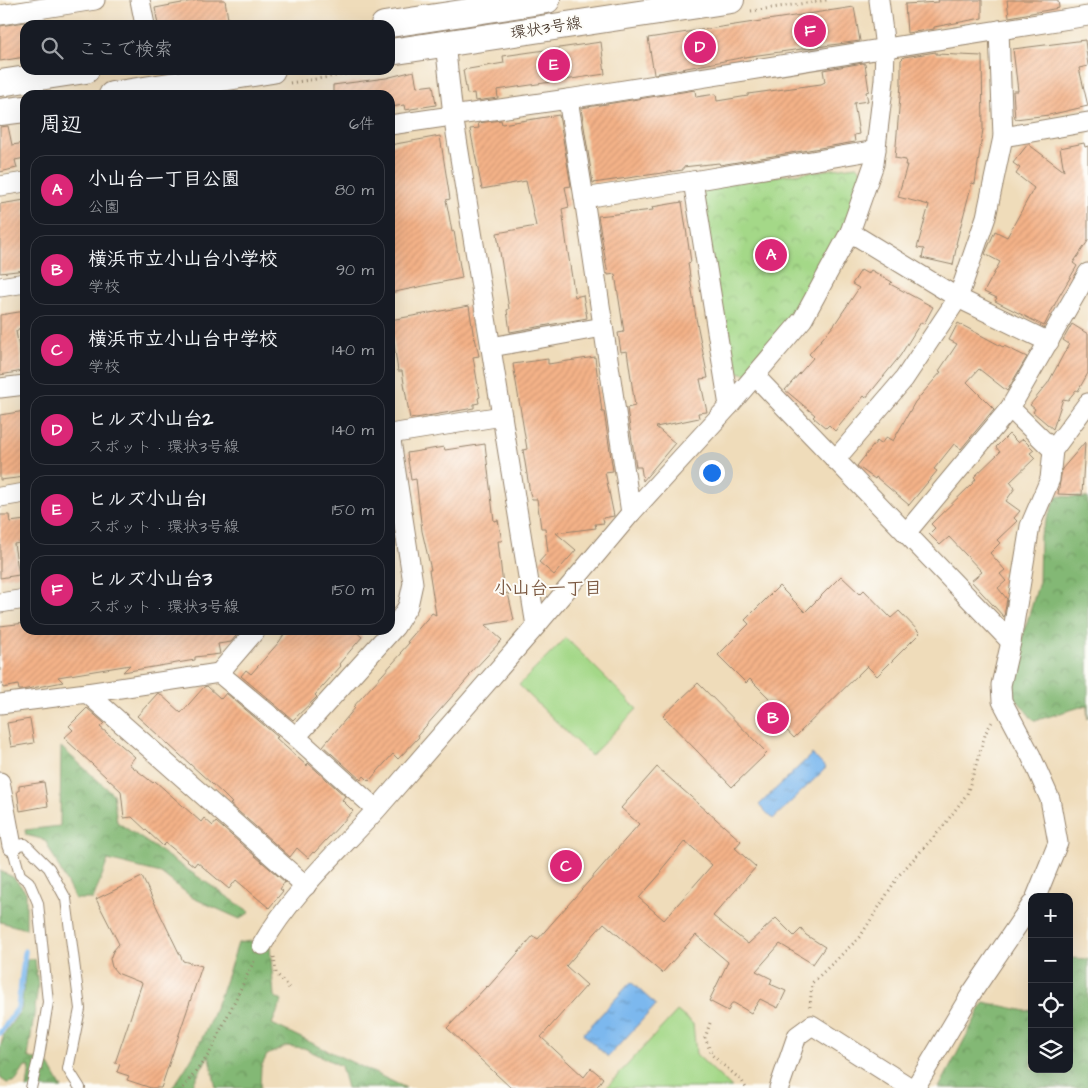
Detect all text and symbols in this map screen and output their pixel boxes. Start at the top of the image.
street label: 環状3号線 [509,11,583,45]
pin: F [794,12,826,50]
search box [20,20,395,75]
pin: D [684,28,716,66]
icon: search [38,34,66,62]
text: ここで検索 [78,36,173,63]
pin: E [538,46,570,84]
text: 周辺 [40,110,82,139]
text: 6件 [349,113,375,135]
text: 小山台一丁目公園 [88,166,240,193]
text: A [52,179,62,201]
text: 80 m [335,179,374,201]
text: 公園 [88,196,120,218]
pin: A [755,236,787,274]
text: 横浜市立小山台小学校 [88,246,278,273]
text: B [51,259,63,281]
text: 90 m [336,259,374,281]
text: 学校 [88,276,120,298]
text: 横浜市立小山台中学校 [88,326,278,353]
text: C [51,339,63,361]
text: 140 m [332,339,374,361]
text: 学校 [88,356,120,378]
text: ヒルズ小山台2 [88,406,213,433]
text: D [52,419,62,441]
text: 140 m [332,419,374,441]
text: スポット · 環状3号線 [88,436,239,458]
your location [699,460,725,486]
text: ヒルズ小山台1 [88,486,205,513]
text: E [52,499,62,521]
text: 150 m [332,499,374,521]
text: スポット · 環状3号線 [88,516,239,538]
text: ヒルズ小山台3 [88,566,212,593]
district label: 小山台一丁目 [494,576,602,601]
text: F [51,579,63,601]
text: 150 m [332,579,374,601]
text: スポット · 環状3号線 [88,596,239,618]
pin: B [757,699,789,737]
pin: C [550,847,582,885]
map controls [1028,893,1073,1073]
button: + [1028,893,1073,938]
button: − [1028,938,1073,983]
button: locate [1028,983,1073,1028]
button: layers [1028,1028,1073,1073]

